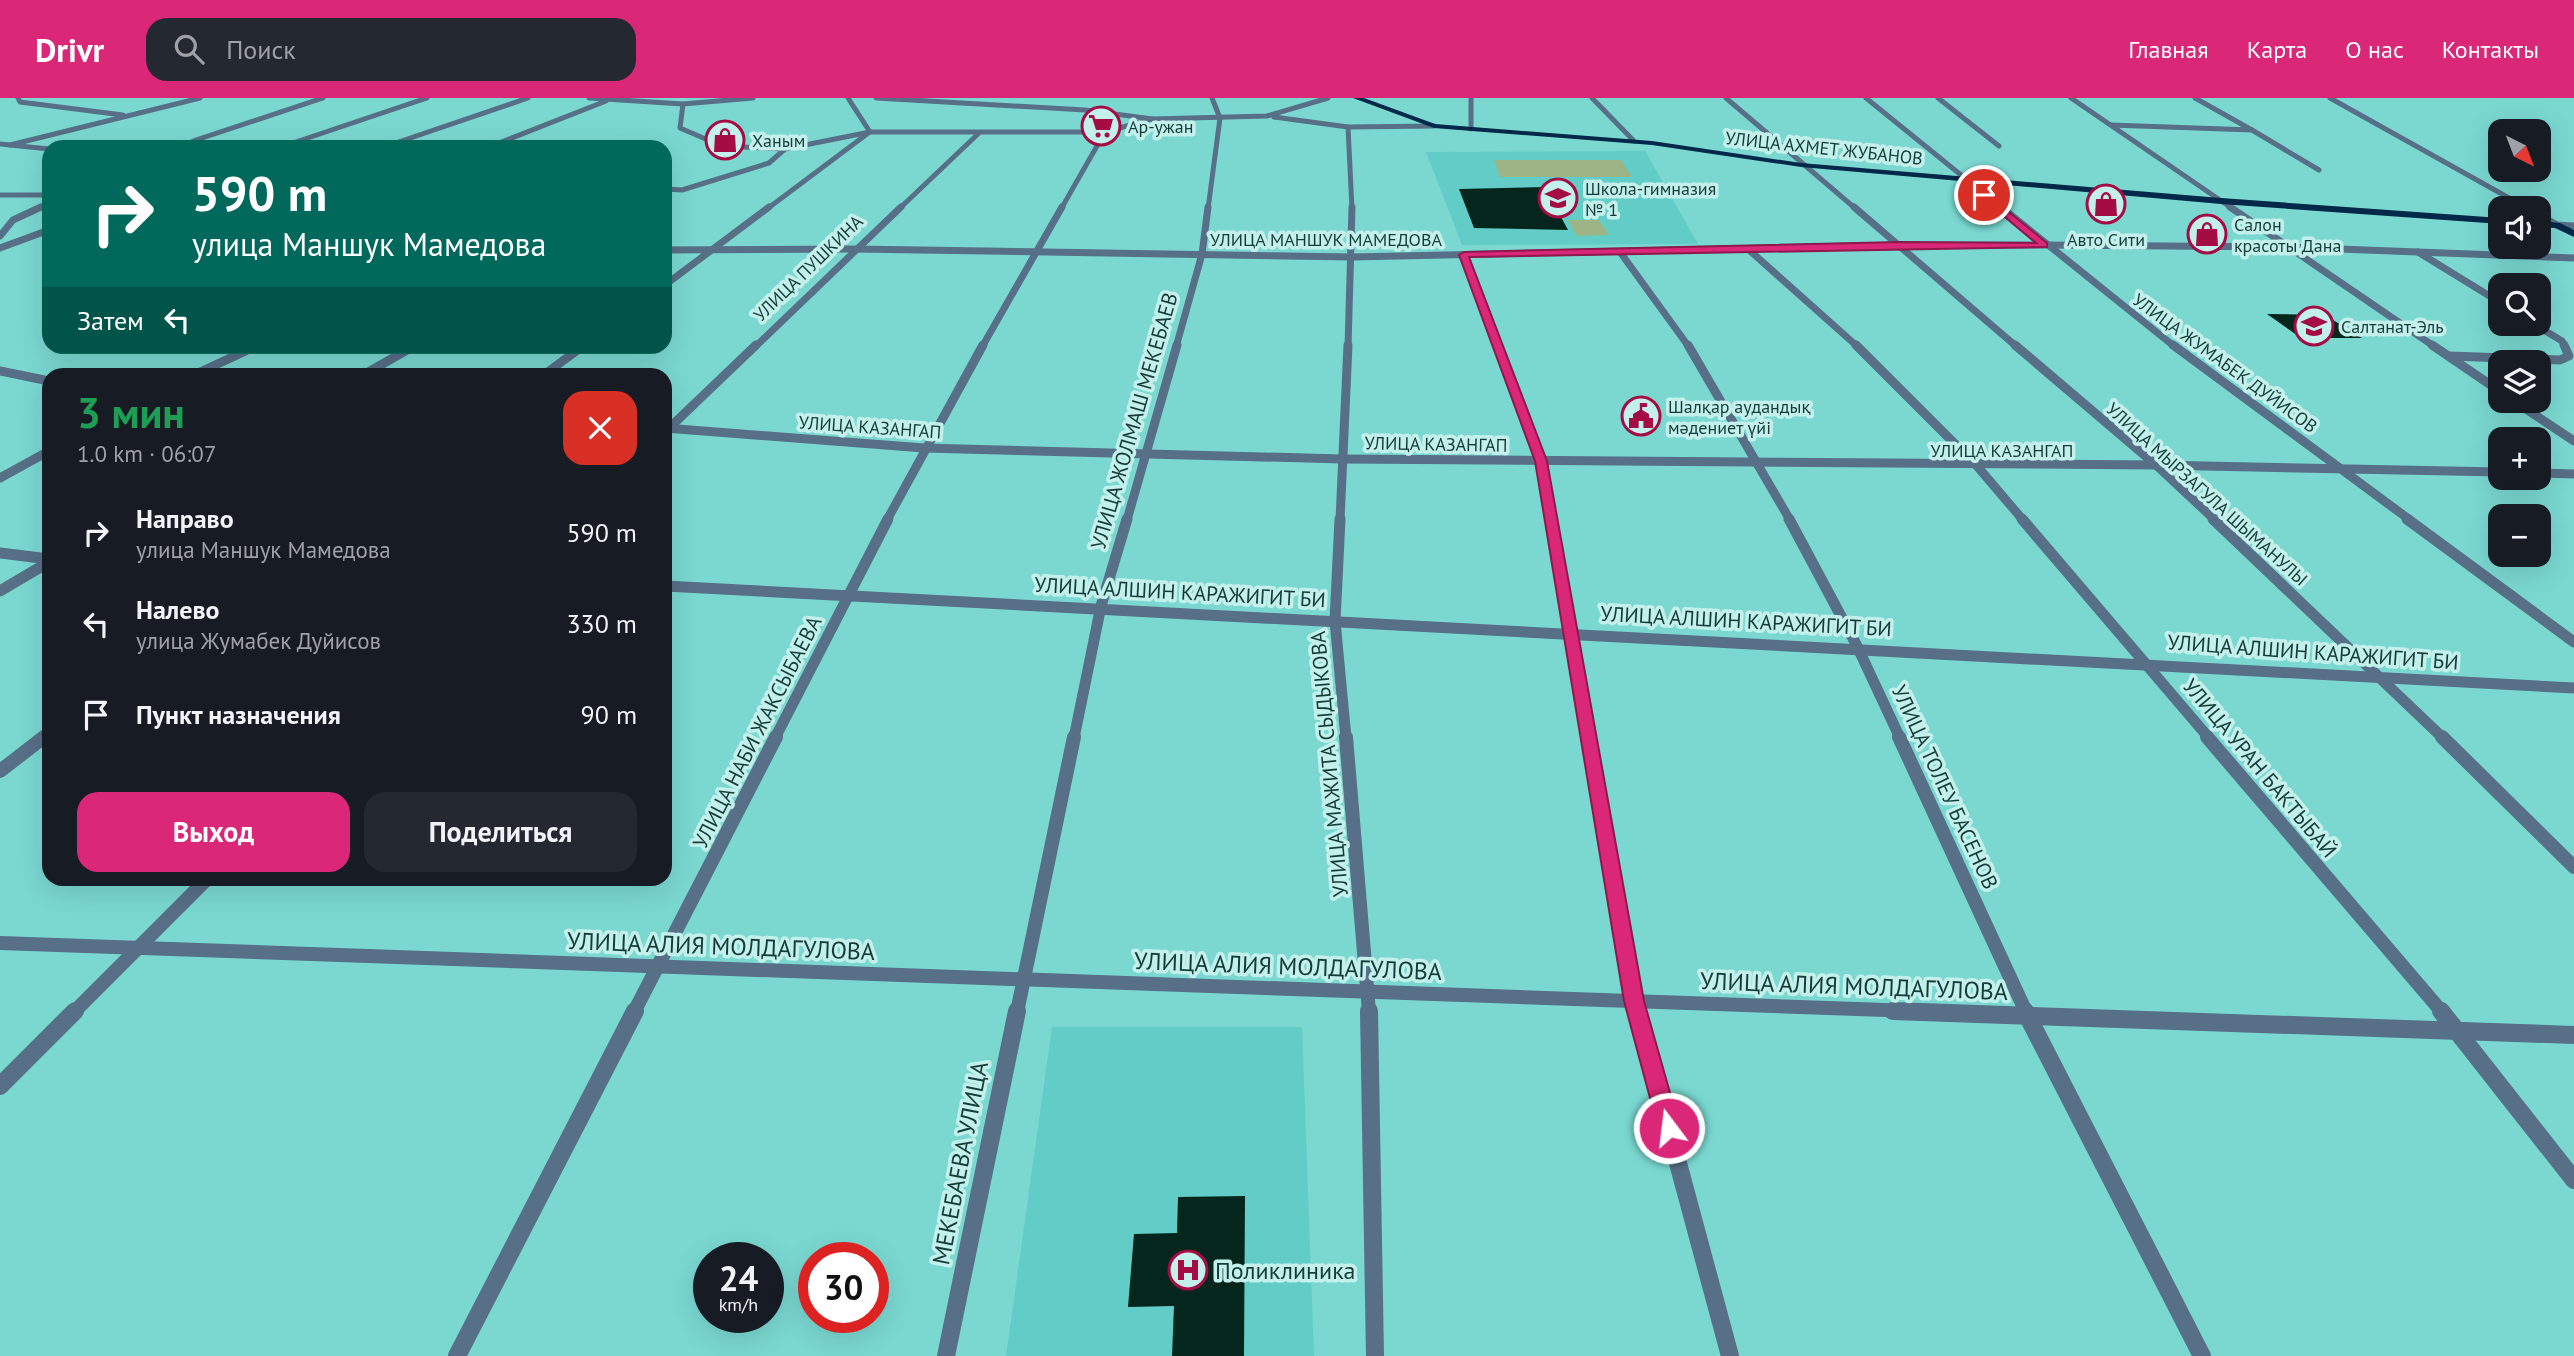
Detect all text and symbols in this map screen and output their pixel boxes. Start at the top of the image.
search box [146,18,636,81]
text: Drivr [35,28,104,71]
icon: search [170,30,208,68]
text: Поиск [226,33,296,66]
text: Главная [2128,34,2209,65]
text: Карта [2247,34,2307,65]
text: О нас [2345,34,2404,65]
text: Контакты [2442,34,2539,65]
supermarket icon: Ар-ужан [1080,105,1122,147]
place label: Ар-ужан [1128,115,1193,138]
shop icon: Ханым [704,119,746,161]
north arrow [2488,119,2552,182]
map controls [2488,119,2551,567]
street label: УЛИЦА АХМЕТ ЖУБАНОВ [1724,126,1924,170]
place label: Ханым [752,129,805,152]
text: 590 m [192,161,327,225]
pin [1954,165,2014,225]
icon: right [77,168,168,259]
icon: arrive [1965,176,2003,214]
school or university icon: Школа-гимназия № 1 [1537,177,1579,219]
place label: Школа-гимназия № 1 [1585,177,1716,221]
shop icon: Авто Сити [2085,183,2127,225]
button: sound [2488,196,2551,259]
street label: УЛИЦА ПУШКИНА [748,210,868,326]
shop icon: Салон красоты Дана [2186,213,2228,255]
place label: Салон красоты Дана [2234,213,2341,257]
text: улица Маншук Мамедова [192,223,546,265]
street label: УЛИЦА МАНШУК МАМЕДОВА [1210,228,1442,251]
place label: Авто Сити [2067,228,2145,251]
button: search [2488,273,2551,336]
street label: УЛИЦА ЖУМАБЕК ДУЙИСОВ [2128,288,2322,438]
street label: УЛИЦА ЖОЛМАШ МЕКЕБАЕВ [1084,289,1184,553]
icon: left [158,301,196,339]
text: Затем [77,304,144,337]
school or university icon: Салтанат-Эль [2293,305,2335,347]
place label: Салтанат-Эль [2341,315,2444,338]
button: layers [2488,350,2551,413]
text: 3 мин [77,385,185,440]
button: close [563,391,637,465]
public building icon: Шалқар аудандық мәдениет үйі [1620,395,1662,437]
place label: Шалқар аудандық мәдениет үйі [1668,395,1811,439]
street label: УЛИЦА МЫРЗАГУЛА ШЫМАНУЛЫ [2102,397,2312,591]
street label: УЛИЦА КАЗАНГАП [798,411,942,443]
button: + [2488,427,2551,490]
street label: УЛИЦА КАЗАНГАП [1364,431,1508,457]
text: 1.0 km · 06:07 [77,439,216,468]
street label: УЛИЦА КАЗАНГАП [1931,439,2073,462]
text: Направо [136,502,234,535]
button: − [2488,504,2551,567]
icon: right [77,514,115,552]
text: 590 m [566,516,637,549]
text: улица Маншук Мамедова [136,535,391,564]
street label: УЛИЦА АЛШИН КАРАЖИГИТ БИ [1034,571,1326,613]
text: Налево [136,593,220,626]
street label: УЛИЦА АЛШИН КАРАЖИГИТ БИ [1600,600,1892,642]
icon: left [77,605,115,643]
text: 330 m [566,607,637,640]
street label: УЛИЦА НАБИ ЖАКСЫБАЕВА [687,611,828,853]
text: улица Жумабек Дуйисов [136,626,381,655]
street label: УЛИЦА АЛШИН КАРАЖИГИТ БИ [2167,628,2459,676]
street label: УЛИЦА МАЖИТА СЫДЫКОВА [1304,629,1354,898]
street label: УЛИЦА УРАН БАКТЫБАЙ [2177,673,2343,863]
street label: УЛИЦА ТОЛЕУ БАСЕНОВ [1886,681,2004,893]
icon: arrive [77,696,115,734]
text: Пункт назначения [136,698,341,731]
text: 90 m [581,698,637,731]
button: Выход [77,792,350,872]
button: Поделиться [364,792,637,872]
street label: УЛИЦА АЛИЯ МОЛДАГУЛОВА [567,925,875,967]
street label: УЛИЦА АЛИЯ МОЛДАГУЛОВА [1134,945,1442,987]
street label: УЛИЦА АЛИЯ МОЛДАГУЛОВА [1700,965,2008,1007]
street label: МЕКЕБАЕВА УЛИЦА [925,1059,995,1267]
position arrow [1632,1091,1706,1165]
speed limit sign: 30 [798,1242,889,1333]
hospital icon: Поликлиника [1167,1249,1209,1291]
text: 24 [719,1255,758,1301]
place label: Поликлиника [1215,1255,1356,1286]
text: km/h [719,1293,758,1316]

